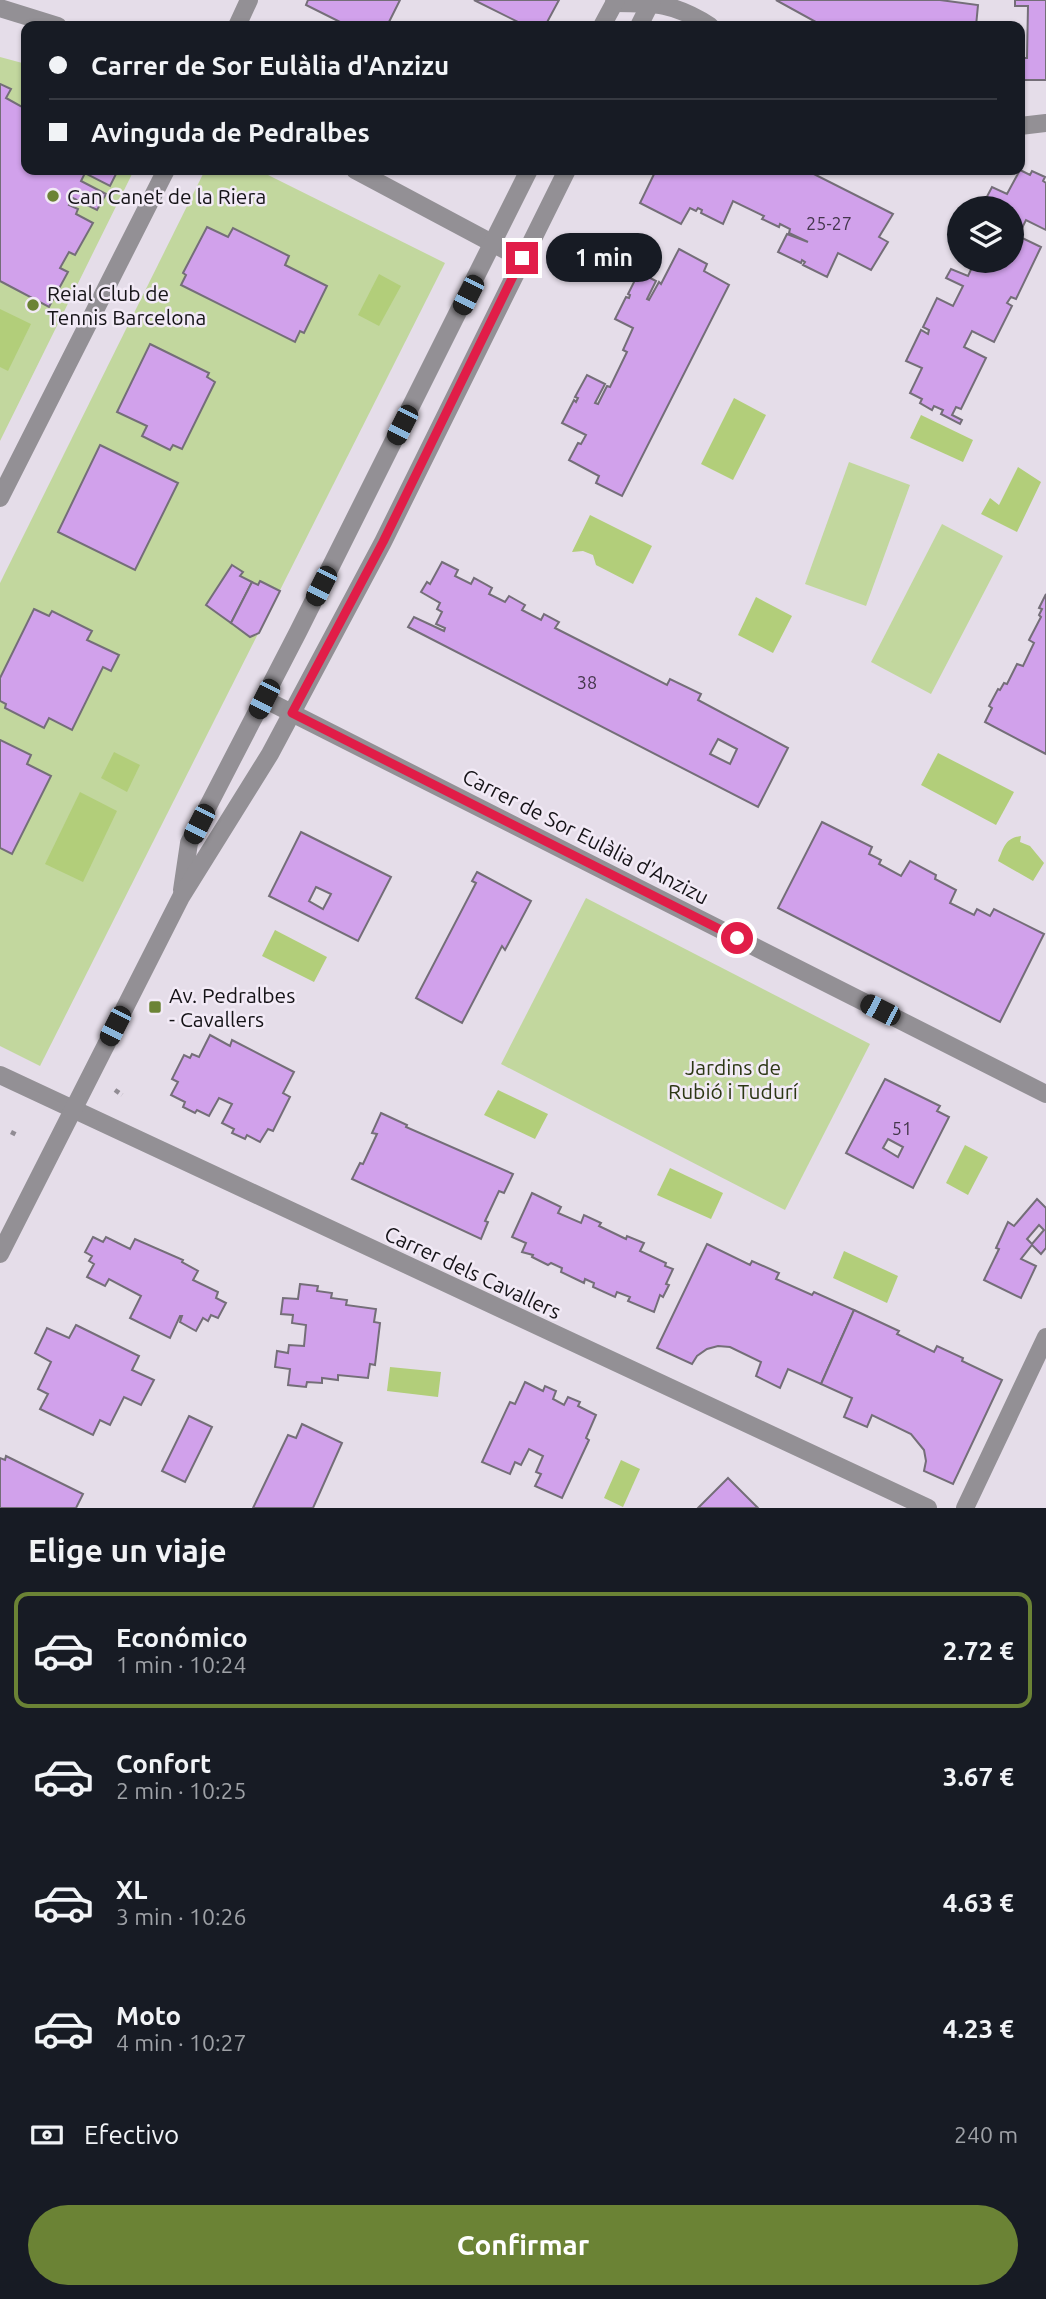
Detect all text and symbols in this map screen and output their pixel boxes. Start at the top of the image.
text: Carrer de Sor Eulàlia d'Anzizu [91,51,449,80]
text: Avinguda de Pedralbes [91,118,370,147]
place label: Can Canet de la Riera [67,184,266,208]
marker: Can Canet de la Riera [45,188,61,204]
map controls [947,196,1024,273]
button: layers [947,196,1024,273]
house number: 25-27 [806,213,852,233]
callout: 1 min [546,233,662,282]
route end [506,242,538,274]
text: 1 min [575,245,633,270]
car [450,272,487,318]
place label: Reial Club de Tennis Barcelona [47,281,206,329]
marker: Reial Club de Tennis Barcelona [25,297,41,313]
car [384,402,421,448]
car [303,563,340,609]
house number: 38 [577,672,597,692]
car [246,676,283,722]
street label: Carrer de Sor Eulàlia d'Anzizu [459,763,713,909]
car [181,801,218,847]
route start [721,922,753,954]
place label: Av. Pedralbes - Cavallers [169,983,295,1031]
car [857,991,904,1029]
marker: Av. Pedralbes - Cavallers [147,999,163,1015]
car [97,1003,134,1049]
park label: Jardins de Rubió i Tudurí [668,1055,799,1103]
house number: 51 [892,1118,912,1138]
street label: Carrer dels Cavallers [381,1221,565,1323]
text: Elige un viaje [28,1532,227,1568]
icon: car [32,1619,95,1682]
text: Económico [116,1623,248,1652]
text: 2.72 € [943,1636,1014,1665]
text: 1 min · 10:24 [116,1652,247,1677]
icon: car [32,1745,95,1808]
text: Confort [116,1749,211,1778]
text: 3.67 € [943,1762,1014,1791]
text: 2 min · 10:25 [116,1778,247,1803]
icon: car [32,1871,95,1934]
text: XL [116,1875,147,1904]
text: 4.63 € [943,1888,1014,1917]
text: 3 min · 10:26 [116,1904,247,1929]
icon: car [32,1997,95,2060]
text: Moto [116,2001,181,2030]
text: 4.23 € [943,2014,1014,2043]
text: 4 min · 10:27 [116,2030,247,2055]
icon: cash [28,2116,66,2154]
text: Efectivo [84,2120,179,2149]
text: 240 m [954,2122,1018,2147]
button: Confirmar [28,2205,1018,2285]

